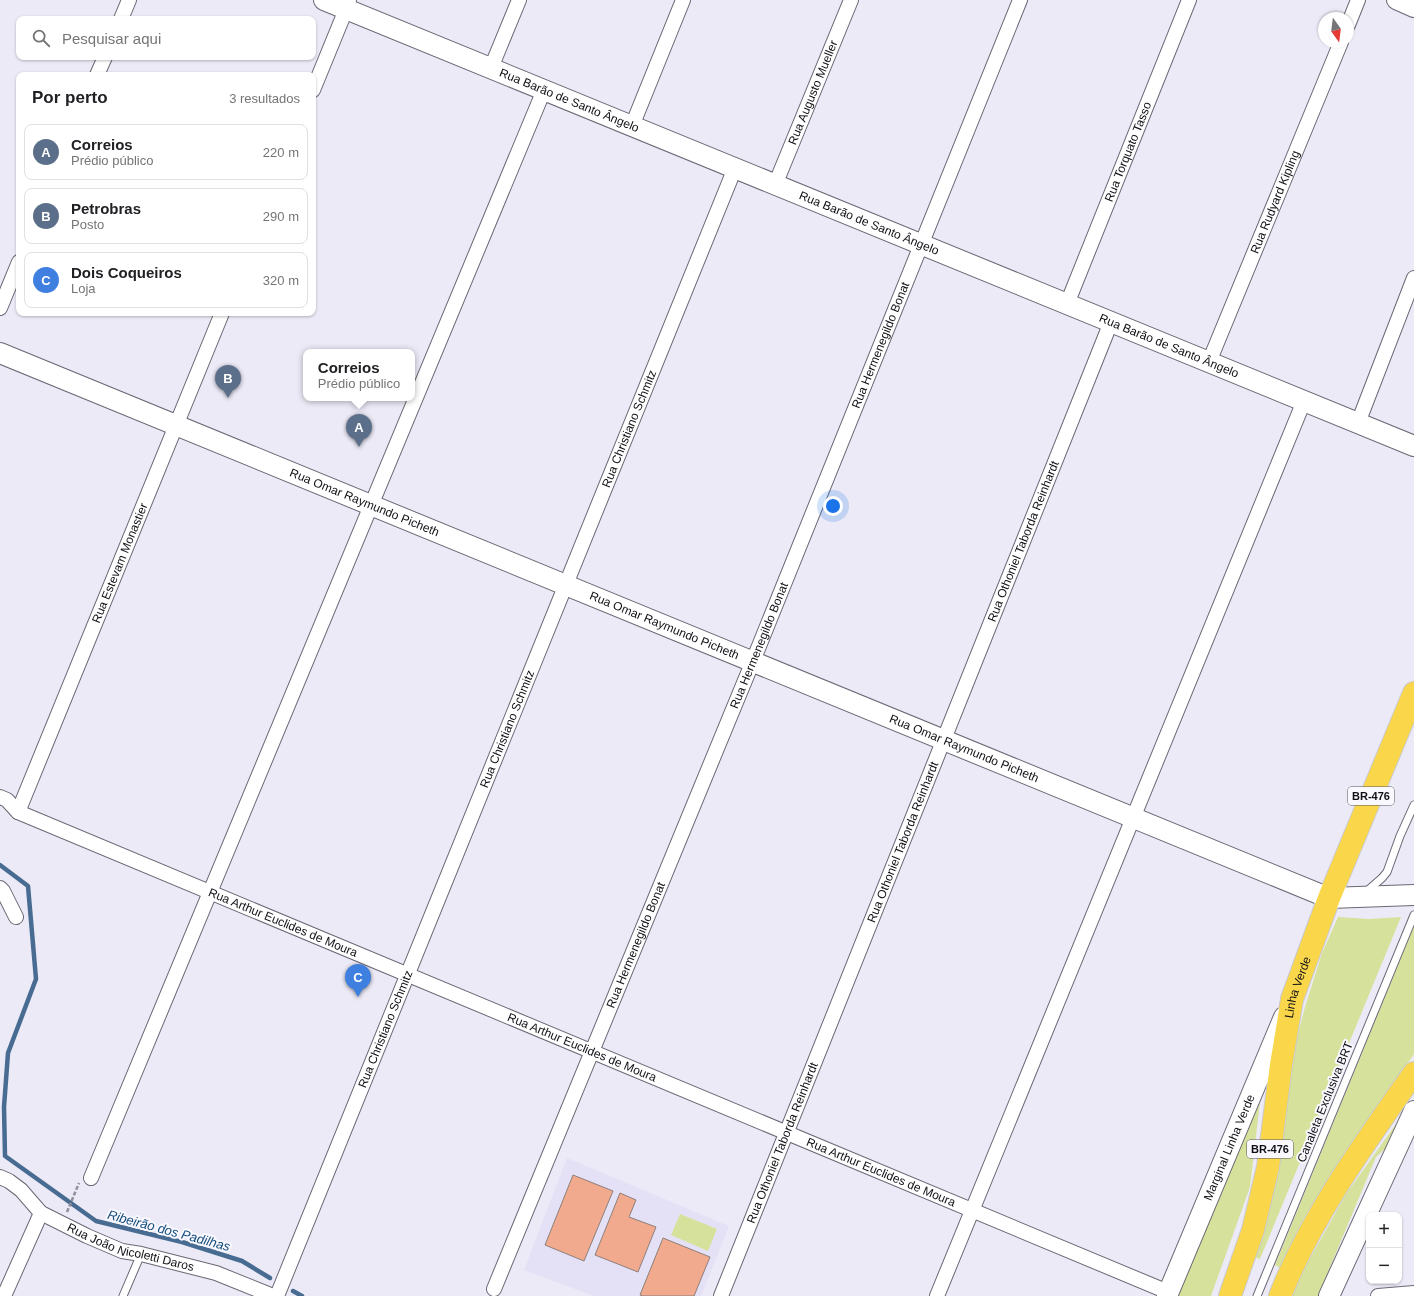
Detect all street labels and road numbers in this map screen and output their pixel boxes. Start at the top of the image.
street label: Rua Augusto Mueller [785,38,841,147]
street label: Rua Barão de Santo Ângelo [497,66,641,135]
street label: Rua Torquato Tasso [1102,100,1155,204]
street label: Rua Rudyard Kipling [1247,148,1302,256]
street label: Rua Barão de Santo Ângelo [797,188,941,258]
street label: Rua Hermenegildo Bonat [849,279,913,410]
street label: Rua Barão de Santo Ângelo [1097,311,1241,381]
street label: Rua Christiano Schmitz [599,368,659,490]
street label: Rua Othoniel Taborda Reinhardt [985,458,1062,624]
street label: Rua Omar Raymundo Picheth [288,466,441,539]
street label: Rua Estevam Monastier [89,501,151,625]
street label: Rua Hermenegildo Bonat [727,580,791,711]
street label: Rua Omar Raymundo Picheth [587,589,741,662]
street label: Rua Christiano Schmitz [477,668,537,790]
street label: Rua Omar Raymundo Picheth [887,711,1041,785]
street label: Rua Othoniel Taborda Reinhardt [864,759,942,925]
road number: BR-476 [1348,787,1394,805]
street label: Rua Hermenegildo Bonat [604,879,668,1010]
street label: Rua Arthur Euclides de Moura [206,885,360,960]
street label: Linha Verde [1282,954,1314,1019]
street label: Rua Christiano Schmitz [355,968,415,1090]
street label: Rua Arthur Euclides de Moura [505,1010,659,1085]
street label: Canaleta Exclusiva BRT [1294,1039,1356,1165]
street label: Rua Othoniel Taborda Reinhardt [744,1060,821,1225]
street label: Marginal Linha Verde [1201,1092,1258,1203]
street label: Rua Arthur Euclides de Moura [804,1135,958,1210]
road number: BR-476 [1247,1140,1293,1158]
street label: Rua João Nicoletti Daros [65,1220,195,1274]

